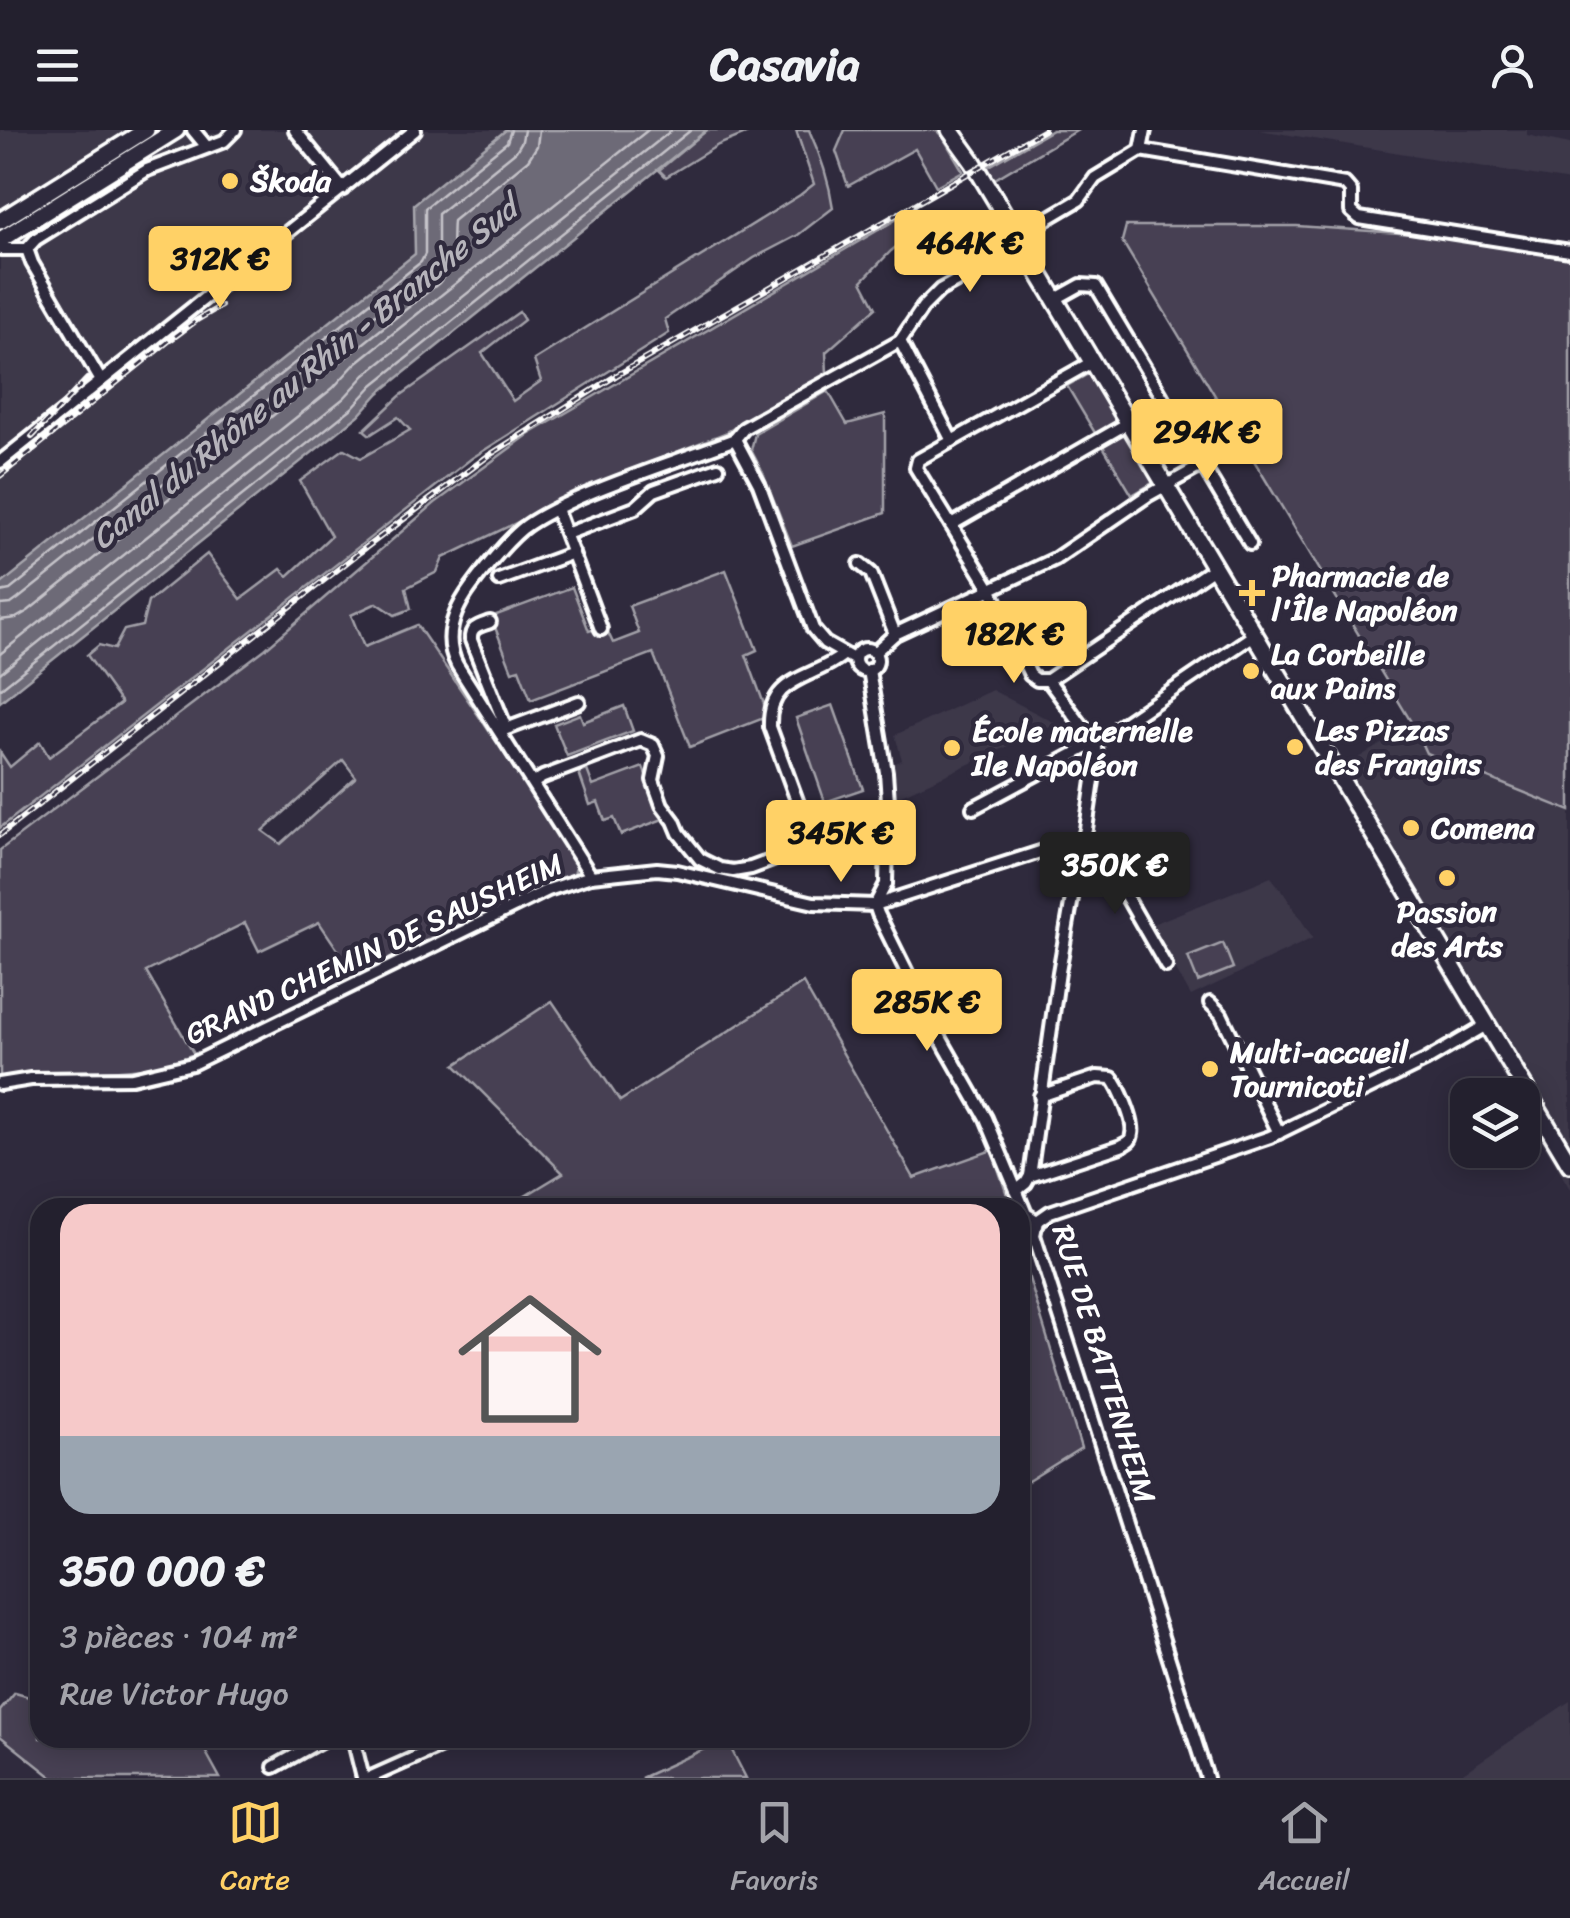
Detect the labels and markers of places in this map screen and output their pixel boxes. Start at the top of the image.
place label: Škoda [249,154,332,208]
marker: Škoda [219,170,241,192]
pin: 464K € [889,210,1051,295]
pin: 312K € [139,226,301,311]
pin: 294K € [1126,399,1288,484]
place label: Pharmacie de l'Île Napoléon [1271,549,1458,637]
marker: Pharmacie de l'Île Napoléon [1241,582,1263,604]
pin: 182K € [933,601,1095,686]
place label: La Corbeille aux Pains [1270,627,1426,715]
marker: La Corbeille aux Pains [1240,660,1262,682]
place label: Les Pizzas des Frangins [1315,703,1482,791]
place label: École maternelle Ile Napoléon [970,704,1193,792]
marker: Les Pizzas des Frangins [1284,736,1306,758]
marker: École maternelle Ile Napoléon [941,737,963,759]
pin: 345K € [760,800,922,885]
place label: Comena [1430,801,1536,855]
marker: Comena [1400,817,1422,839]
pin: 350K € [1034,832,1196,917]
marker: Passion des Arts [1436,867,1458,889]
place label: Passion des Arts [1391,885,1504,973]
pin: 285K € [846,969,1008,1054]
place label: Multi-accueil Tournicoti [1229,1025,1409,1113]
marker: Multi-accueil Tournicoti [1199,1058,1221,1080]

